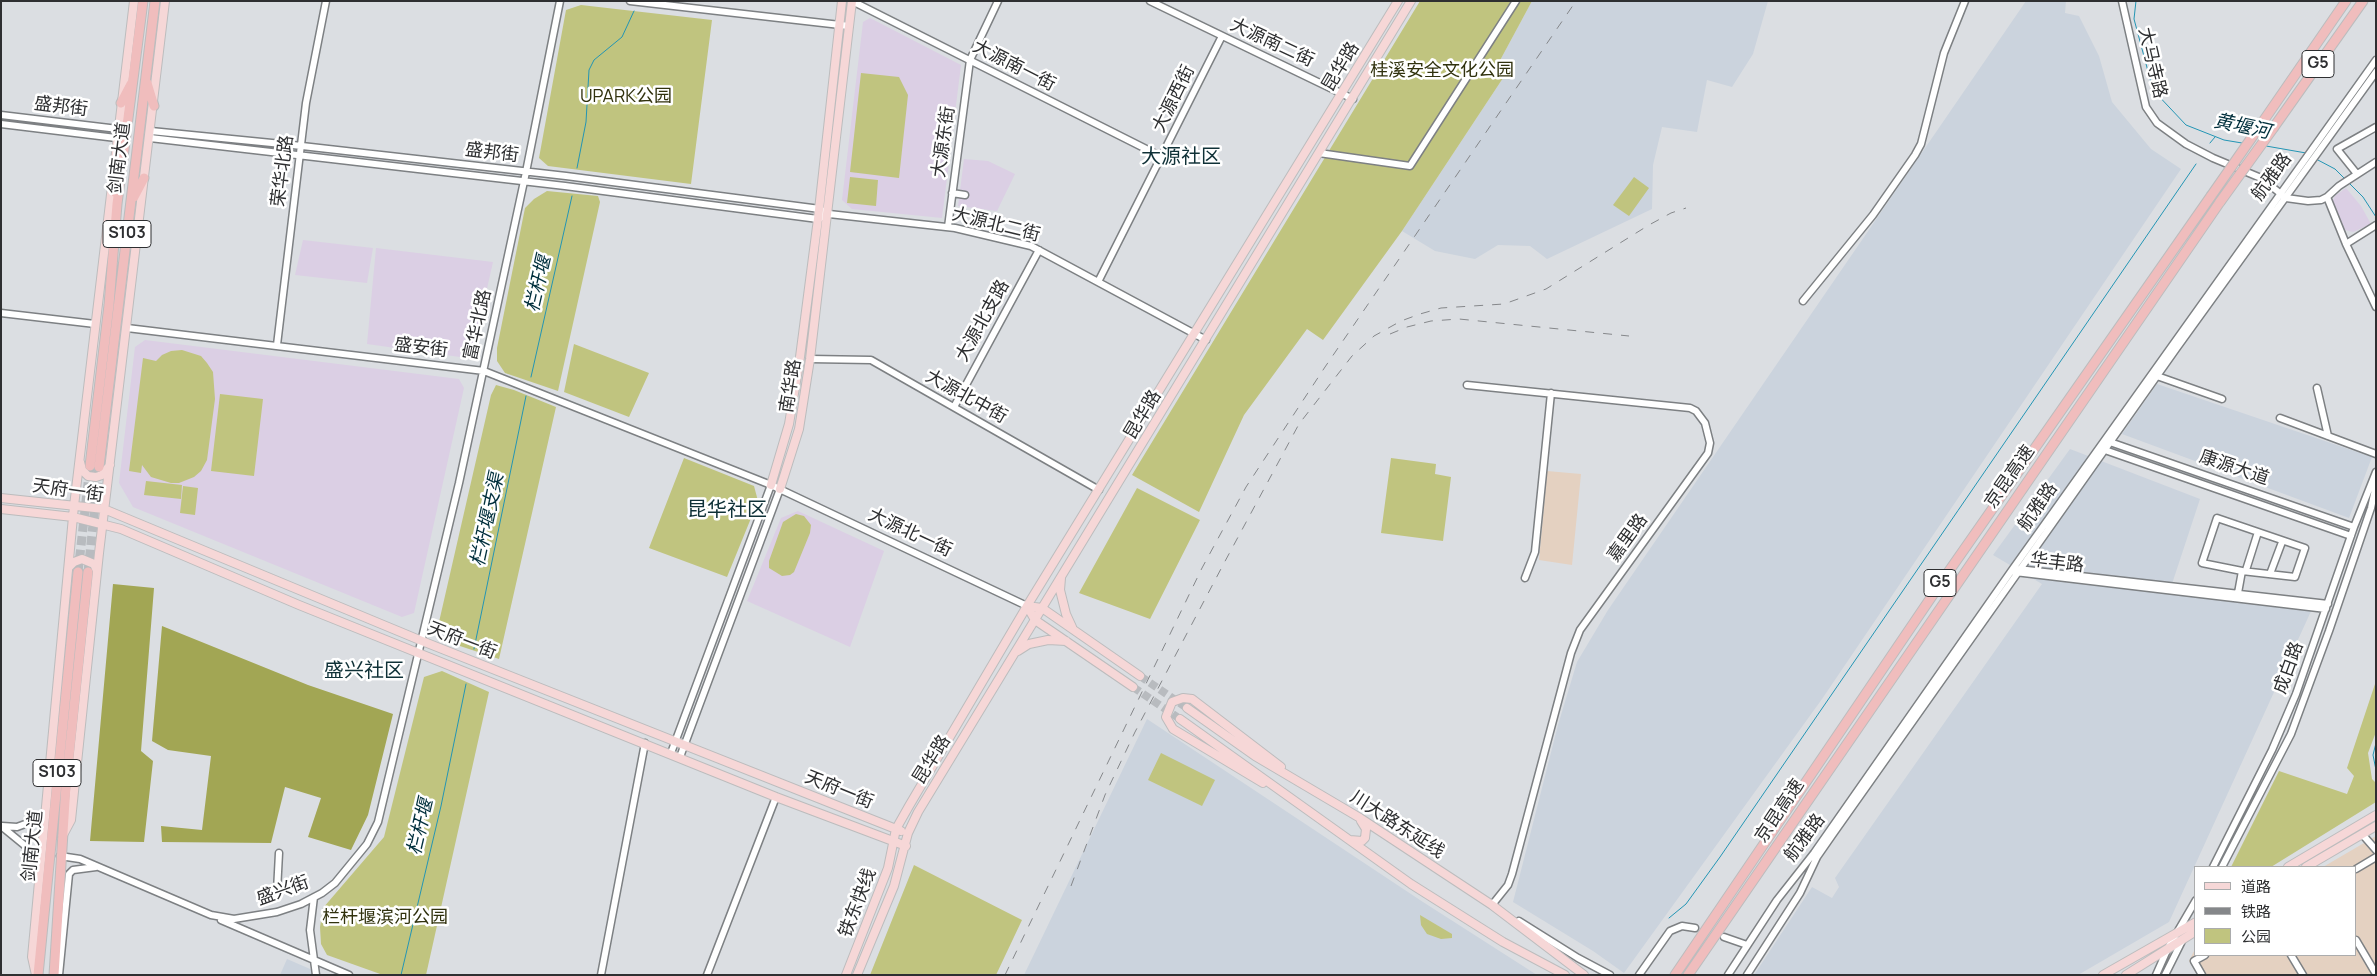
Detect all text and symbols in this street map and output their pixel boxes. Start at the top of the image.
street label: 大源南二街 [1227,14,1317,72]
street label: 大马寺路 [2133,25,2171,101]
street label: 大源南一街 [969,36,1059,96]
street label: 昆华路 [1318,38,1364,96]
road number: G5 [2302,51,2334,78]
park label: 桂溪安全文化公园 [1370,60,1514,82]
street label: 大源西街 [1149,62,1199,136]
park label: UPARK公园 [580,86,672,108]
street label: 盛邦街 [33,93,89,121]
street label: 大源东街 [928,105,960,179]
water label: 黄堰河 [2212,110,2272,144]
street label: 剑南大道 [105,121,135,195]
street label: 荣华北路 [268,134,298,208]
street label: 盛邦街 [464,139,520,167]
district label: 大源社区 [1141,145,1221,169]
street label: 航雅路 [2247,149,2297,205]
street label: 大源北二街 [950,204,1042,246]
road number: S103 [103,220,151,248]
water label: 栏杆堰 [521,254,557,314]
street label: 大源北支路 [952,276,1014,366]
street label: 富华北路 [460,288,496,362]
street label: 盛安街 [393,334,449,362]
street label: 南华路 [776,358,806,414]
street label: 大源北中街 [921,366,1011,428]
street label: 昆华路 [1120,386,1166,444]
street label: 京昆高速 [1981,441,2039,513]
street label: 康源大道 [2196,446,2272,490]
water label: 栏杆堰支渠 [467,471,509,569]
street label: 天府一街 [31,475,105,507]
street label: 航雅路 [2014,479,2062,535]
district label: 昆华社区 [687,498,767,522]
street label: 大源北一街 [865,504,955,562]
street label: 嘉里路 [1603,510,1653,566]
street label: 华丰路 [2029,549,2085,577]
road number: G5 [1924,570,1956,596]
street label: 天府一街 [425,618,499,664]
street label: 成白路 [2270,639,2308,697]
district label: 盛兴社区 [324,659,404,683]
street label: 昆华路 [909,731,955,789]
road number: S103 [33,760,81,786]
street label: 天府一街 [802,767,876,813]
street label: 京昆高速 [1751,775,1809,847]
street label: 川大路东延线 [1346,787,1448,863]
water label: 栏杆堰 [403,797,439,857]
street label: 剑南大道 [18,809,48,883]
street label: 航雅路 [1780,810,1830,866]
street label: 铁东快线 [835,866,881,940]
legend [2194,866,2357,956]
street label: 盛兴街 [254,872,312,910]
text: 道路 [2241,876,2271,897]
text: 铁路 [2241,901,2271,922]
park label: 栏杆堰滨河公园 [322,907,448,929]
text: 公园 [2241,926,2271,947]

